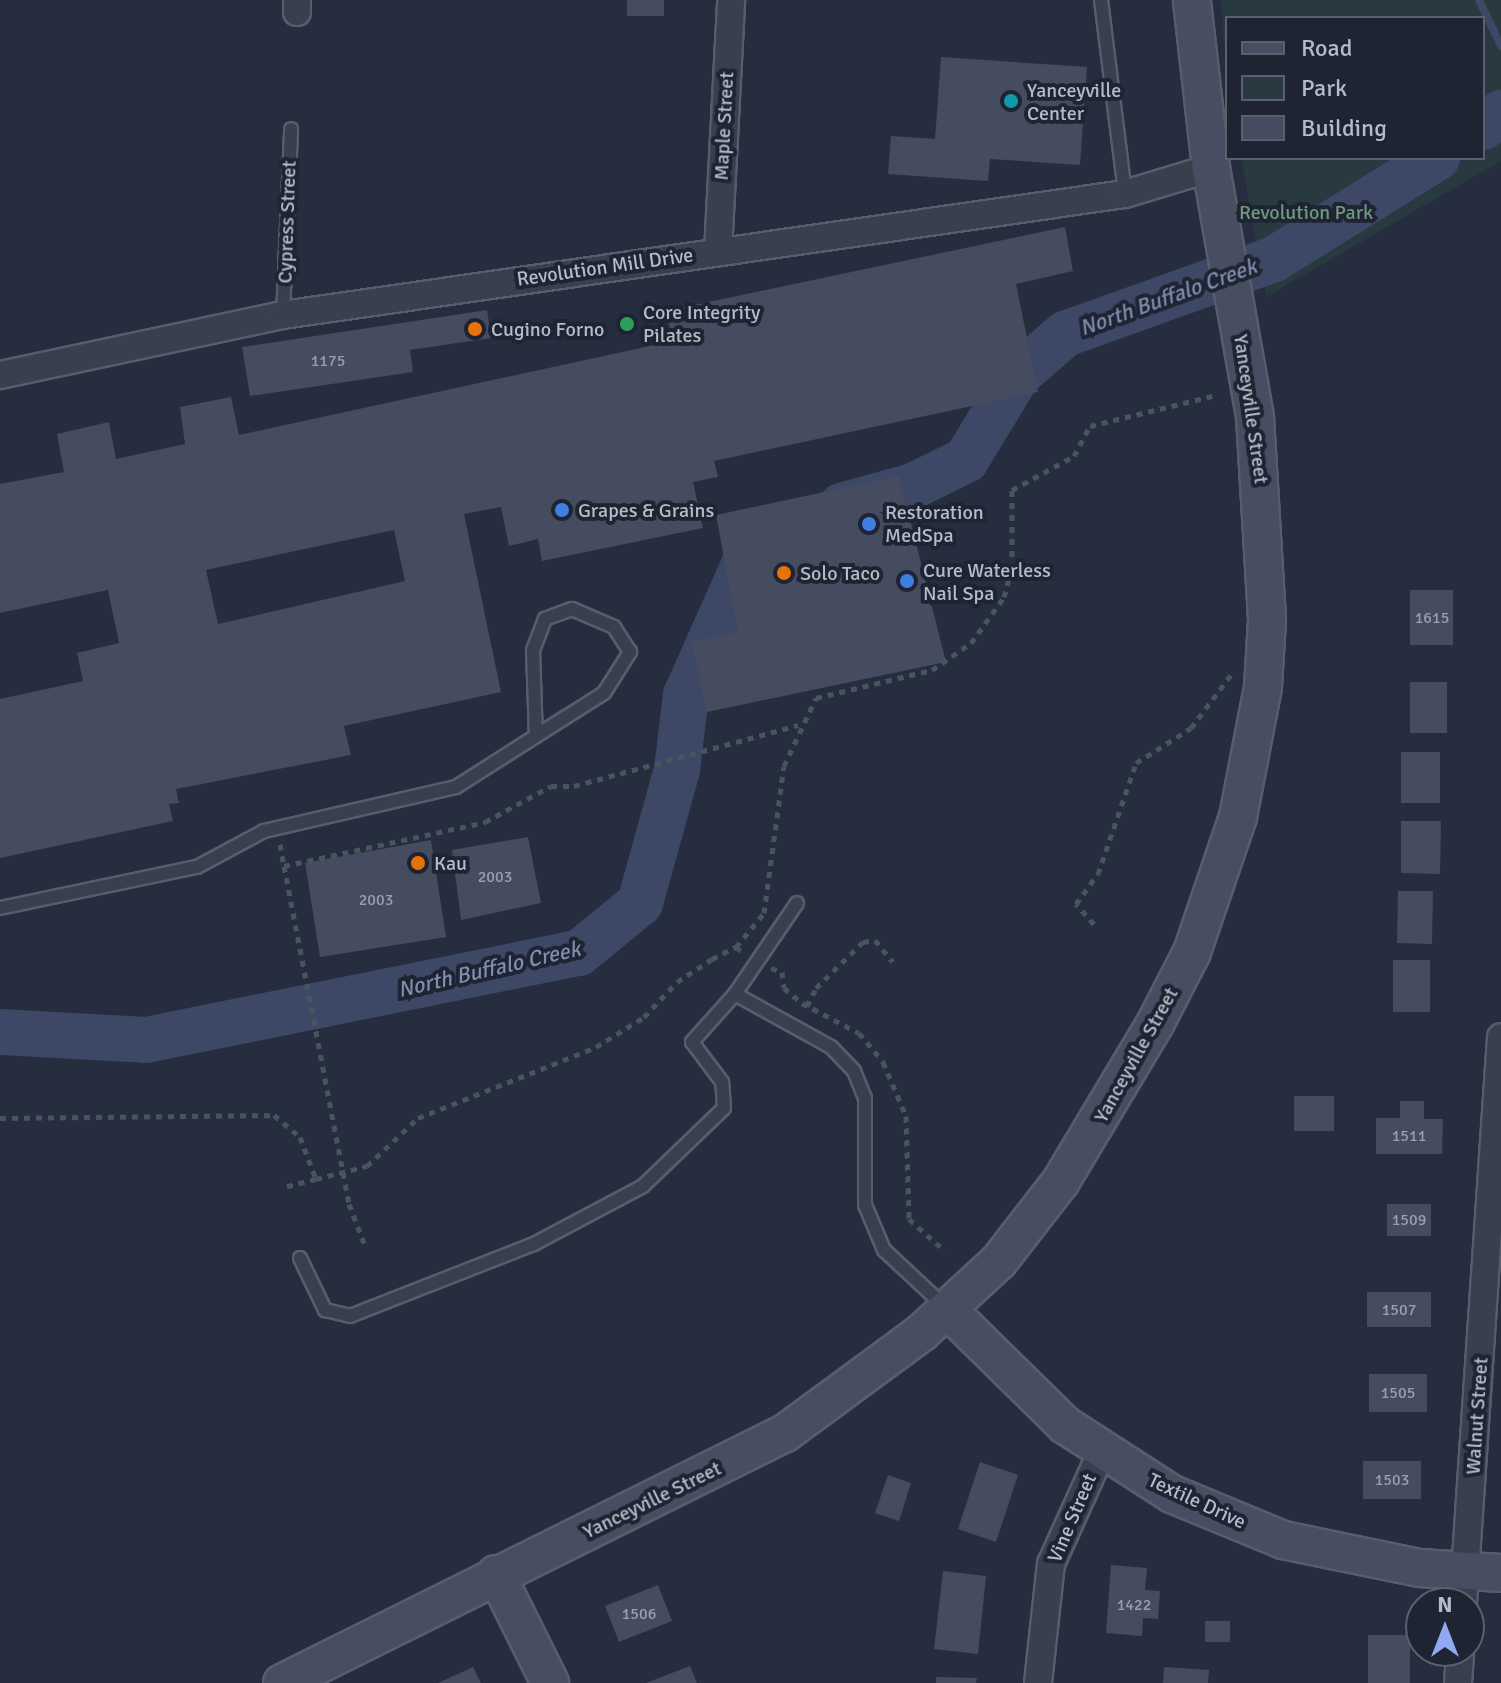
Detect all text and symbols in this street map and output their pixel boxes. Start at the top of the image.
legend [1225,16,1485,160]
text: Road [1301,33,1352,63]
street label: Maple Street [709,71,739,181]
text: Park [1301,73,1347,103]
place label: Yanceyville Center [1027,78,1121,125]
marker: Yanceyville Center [1002,92,1020,110]
text: Building [1301,113,1387,143]
street label: Cypress Street [273,160,301,284]
park label: Revolution Park [1239,200,1373,224]
street label: Revolution Mill Drive [515,243,695,291]
water label: North Buffalo Creek [1076,253,1260,341]
place label: Core Integrity Pilates [643,300,760,347]
marker: Core Integrity Pilates [618,315,636,333]
place label: Cugino Forno [491,317,604,341]
marker: Cugino Forno [466,320,484,338]
street label: Yanceyville Street [1229,333,1273,485]
house number: 1175 [311,351,345,371]
place label: Grapes & Grains [578,498,714,522]
place label: Restoration MedSpa [885,500,984,547]
marker: Grapes & Grains [553,501,571,519]
marker: Restoration MedSpa [860,515,878,533]
place label: Cure Waterless Nail Spa [923,558,1051,605]
place label: Solo Taco [800,561,880,585]
marker: Solo Taco [775,564,793,582]
marker: Cure Waterless Nail Spa [898,572,916,590]
house number: 1615 [1415,608,1449,628]
place label: Kau [434,851,467,875]
marker: Kau [409,854,427,872]
house number: 2003 [478,867,512,887]
house number: 2003 [359,890,393,910]
water label: North Buffalo Creek [395,935,583,1003]
street label: Yanceyville Street [1089,983,1183,1127]
house number: 1511 [1392,1126,1426,1146]
house number: 1509 [1392,1210,1426,1230]
house number: 1507 [1382,1300,1416,1320]
street label: Walnut Street [1461,1356,1493,1476]
house number: 1505 [1381,1383,1415,1403]
street label: Yanceyville Street [579,1456,725,1544]
street label: Textile Drive [1144,1468,1250,1534]
street label: Vine Street [1043,1470,1101,1566]
house number: 1503 [1375,1470,1409,1490]
north arrow [1405,1587,1485,1667]
text: N [1437,1591,1453,1618]
house number: 1422 [1117,1595,1151,1615]
house number: 1506 [622,1604,656,1624]

